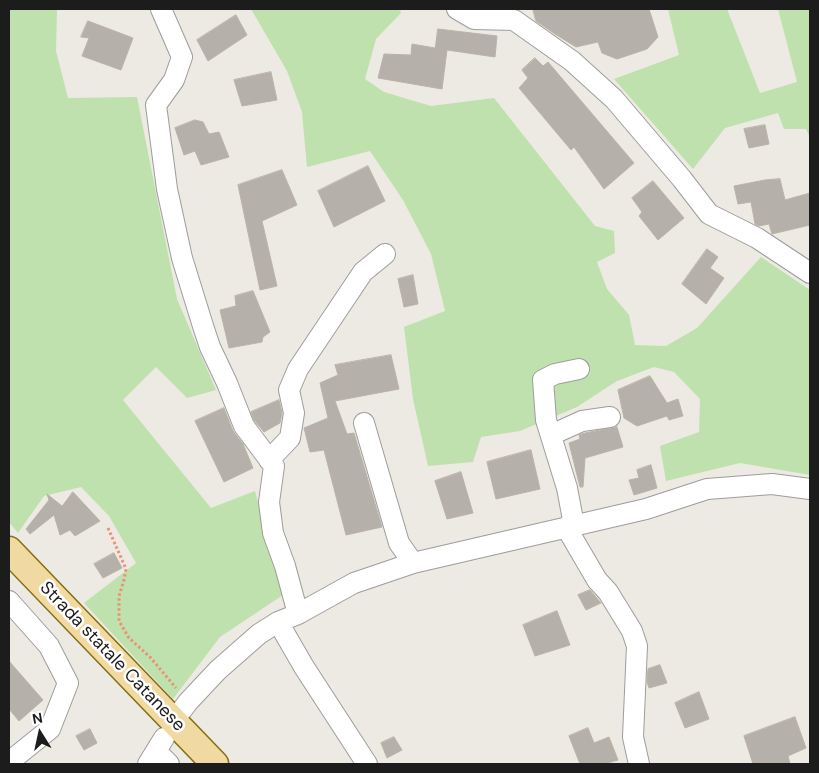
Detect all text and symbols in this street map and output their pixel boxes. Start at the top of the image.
street label: Strada statale Catanese [35,578,189,736]
north arrow [15,708,65,758]
text: N [31,708,44,728]

